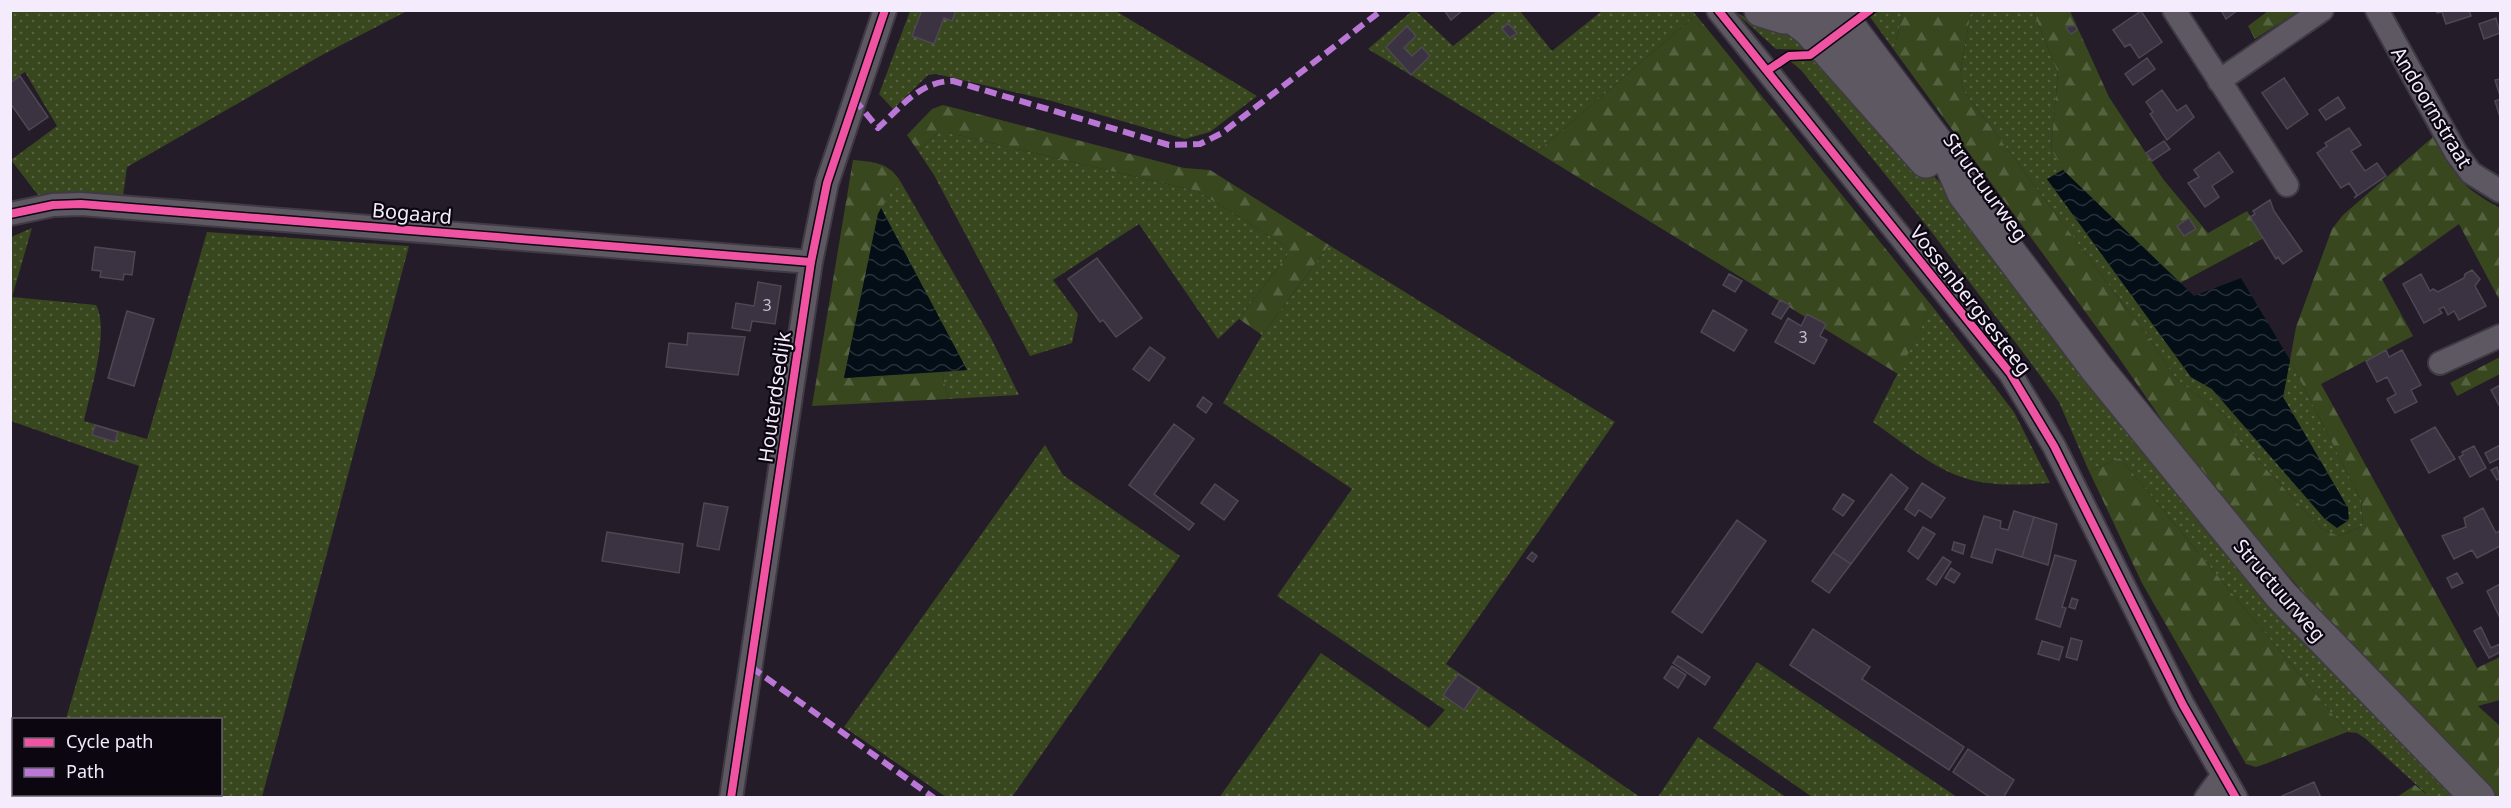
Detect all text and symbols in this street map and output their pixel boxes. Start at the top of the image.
street label: Andoornstraat [2385,42,2479,172]
street label: Structuurweg [1937,127,2035,247]
street label: Bogaard [371,196,453,230]
street label: Vossenbergsesteeg [1904,220,2038,380]
house number: 3 [762,294,772,316]
house number: 3 [1798,326,1808,348]
street label: Houterdsedijk [751,329,797,464]
street label: Structuurweg [2228,533,2332,647]
legend [12,718,222,796]
text: Cycle path [66,729,153,753]
text: Path [66,759,105,783]

